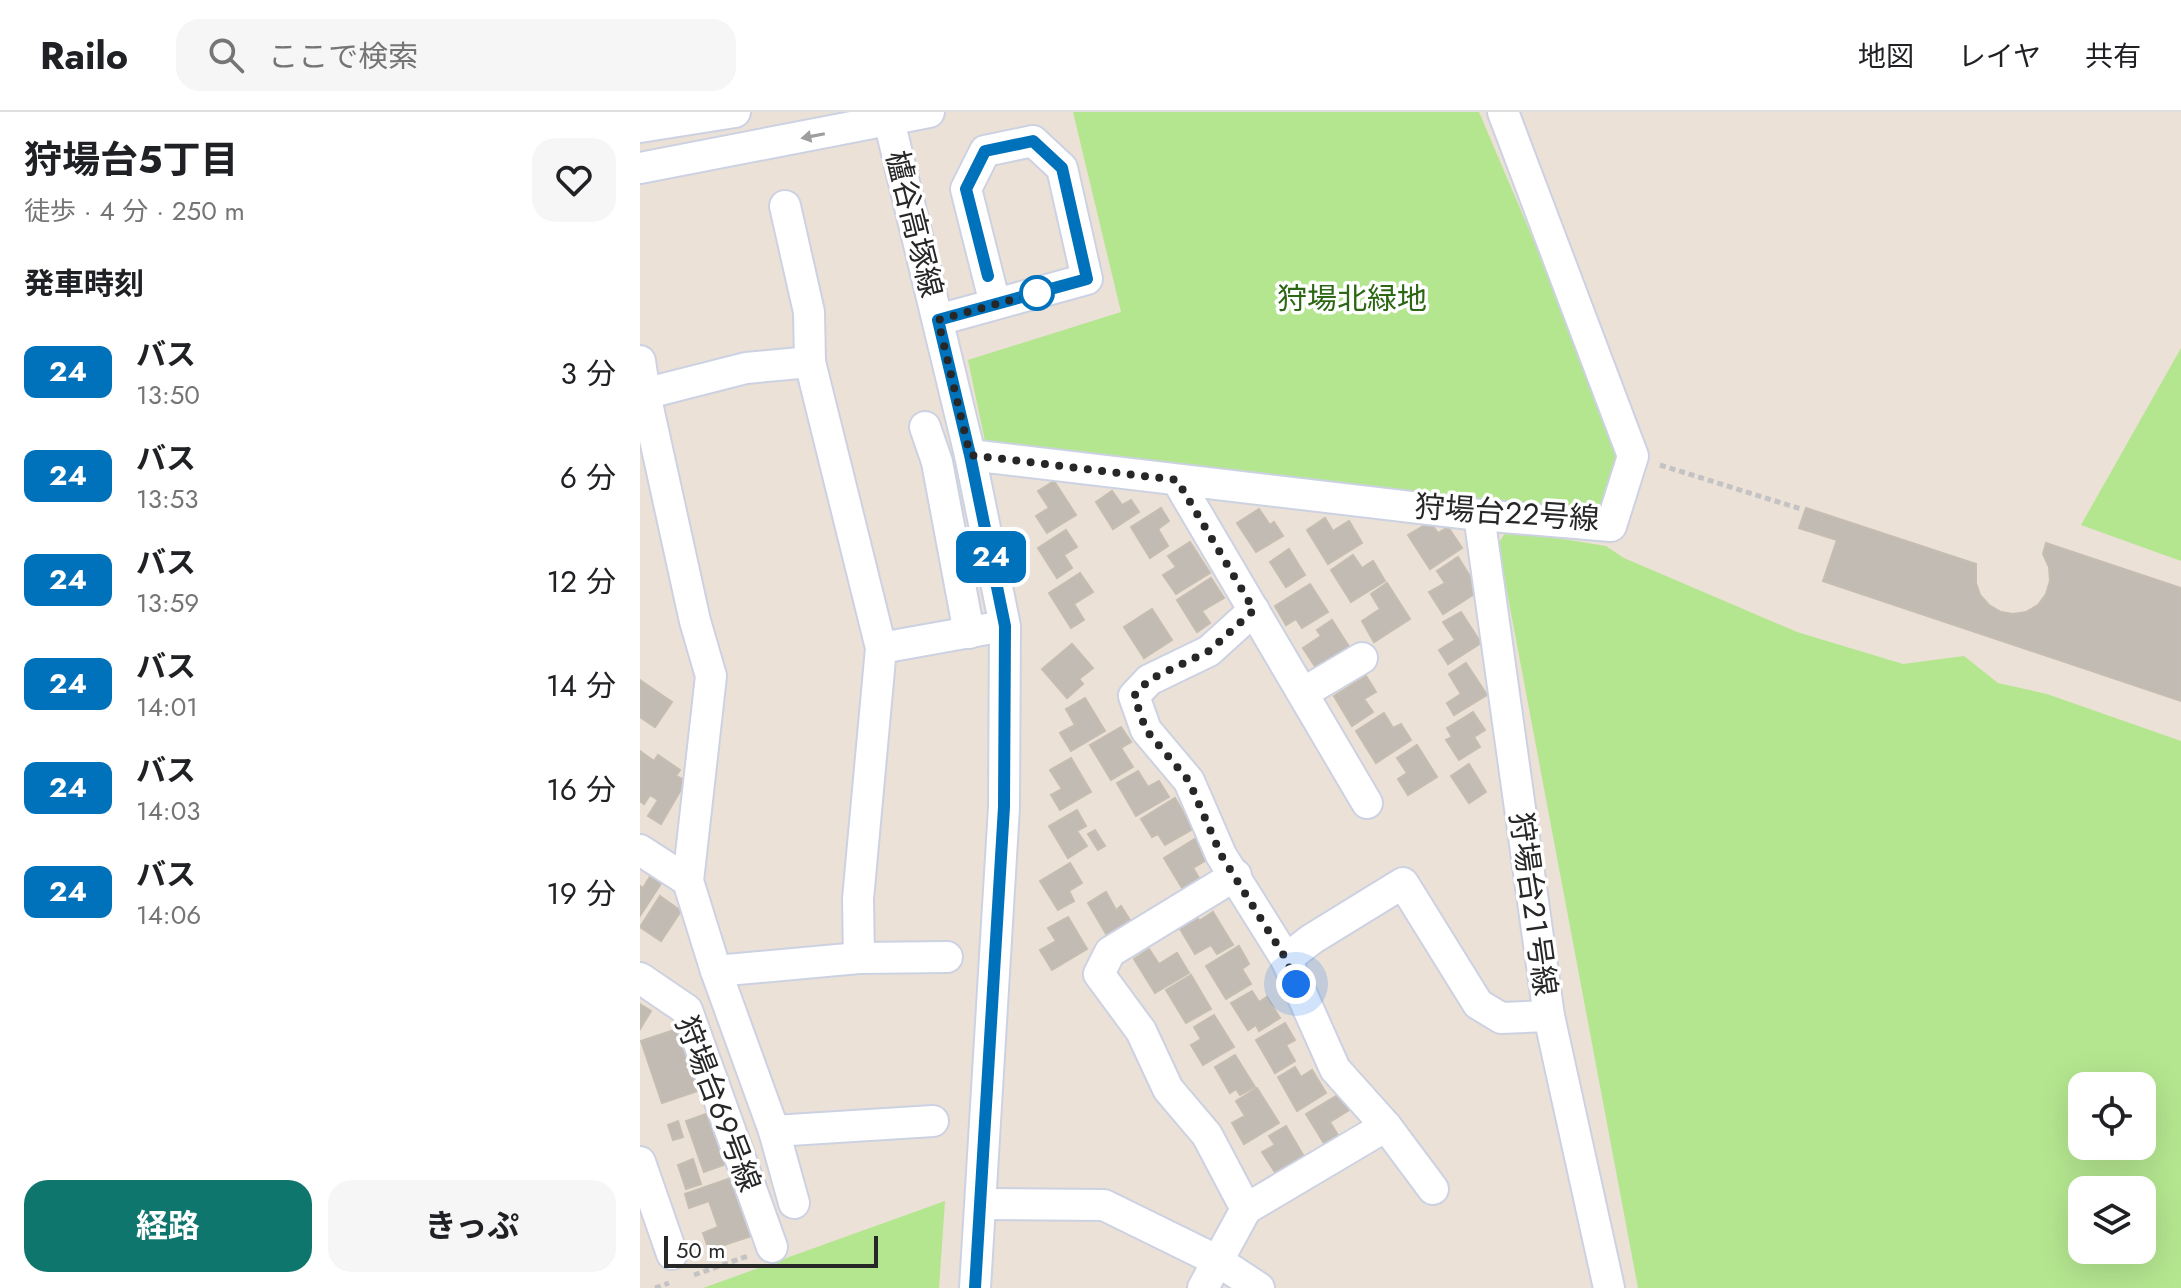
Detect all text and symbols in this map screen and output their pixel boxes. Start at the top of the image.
search box [176,19,736,91]
text: Railo [40,28,128,83]
icon: search [204,33,248,77]
text: ここで検索 [268,35,418,78]
text: 地図 [1858,36,1914,77]
text: レイヤ [1958,36,2041,77]
text: 共有 [2085,36,2141,77]
one-way arrow [800,130,825,142]
text: 狩場台5丁目 [24,132,239,187]
button: heart [532,138,616,222]
street label: 櫨谷高塚線 [875,146,953,302]
text: 徒歩 · 4 分 · 250 m [24,192,245,230]
text: 発車時刻 [24,262,144,305]
unlabelled marker [1020,276,1054,310]
park label: 狩場北緑地 [1277,277,1427,320]
text: バス [136,333,196,376]
text: 24 [49,351,87,392]
text: 3 分 [561,352,616,395]
text: 13:50 [136,376,200,414]
text: バス [136,437,196,480]
text: 24 [49,455,87,496]
text: 6 分 [560,456,616,499]
text: 13:53 [136,480,199,518]
street label: 狩場台２２号線 [1413,485,1601,540]
line badge: 24 [955,531,1027,583]
text: 24 [972,536,1010,577]
text: バス [136,541,196,584]
text: 24 [49,559,87,600]
text: 12 分 [546,560,616,603]
text: 13:59 [136,584,199,622]
text: バス [136,645,196,688]
text: 24 [49,663,87,704]
text: 14 分 [546,664,616,707]
text: 14:01 [136,688,198,726]
text: バス [136,749,196,792]
text: 24 [49,767,87,808]
text: 16 分 [546,768,616,811]
text: 14:03 [136,792,200,830]
street label: 狩場台２１号線 [1499,809,1568,998]
text: バス [136,853,196,896]
text: 24 [49,871,87,912]
text: 19 分 [546,872,616,915]
text: 14:06 [136,896,201,934]
your location [1276,964,1316,1004]
street label: 狩場台６９号線 [665,1010,772,1198]
map controls [2068,1072,2156,1264]
button: locate [2068,1072,2156,1160]
button: layers [2068,1176,2156,1264]
button: 経路 [24,1180,312,1272]
button: きっぷ [328,1180,616,1272]
scale bar [664,1232,878,1268]
text: 50 m [676,1234,725,1266]

